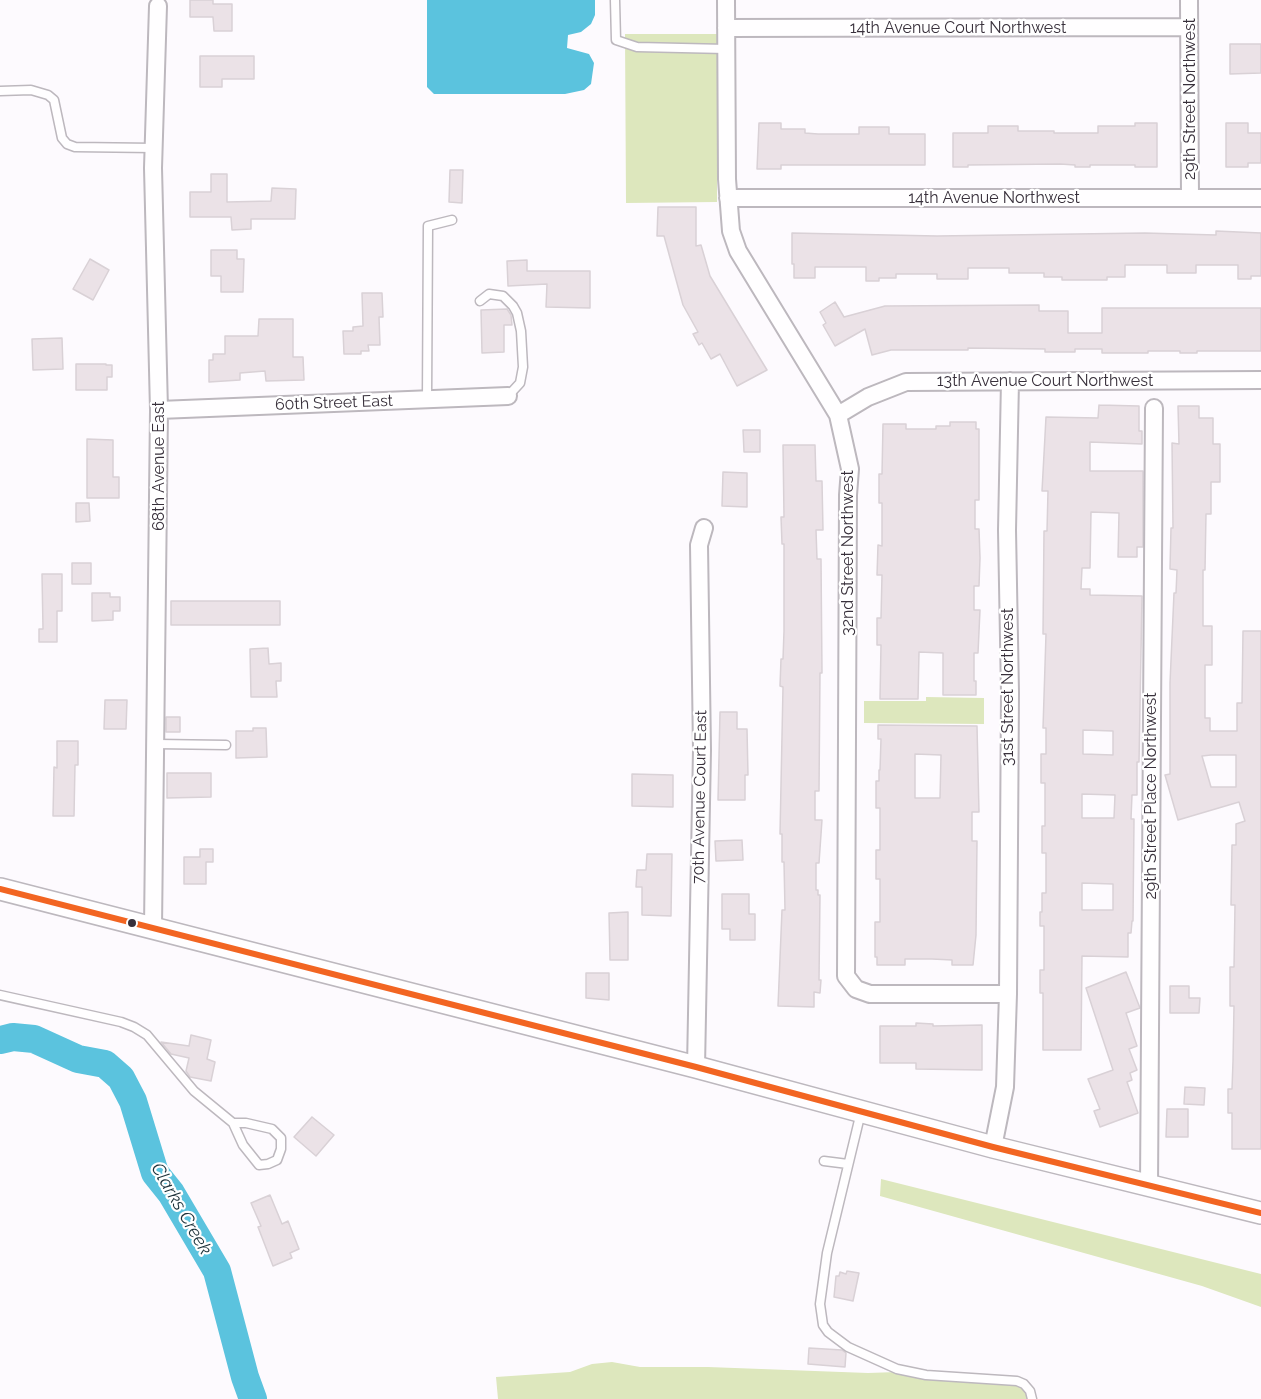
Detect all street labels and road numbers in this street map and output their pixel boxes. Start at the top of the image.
street label: 14th Avenue Court Northwest [850,18,1066,38]
street label: 29th Street Northwest [1180,18,1200,180]
street label: 14th Avenue Northwest [908,188,1080,208]
street label: 13th Avenue Court Northwest [937,371,1153,391]
street label: 60th Street East [275,391,393,415]
street label: 68th Avenue East [149,401,169,531]
street label: 32nd Street Northwest [838,470,858,636]
street label: 31st Street Northwest [998,608,1018,766]
street label: 29th Street Place Northwest [1141,692,1161,900]
street label: 70th Avenue Court East [689,710,711,884]

